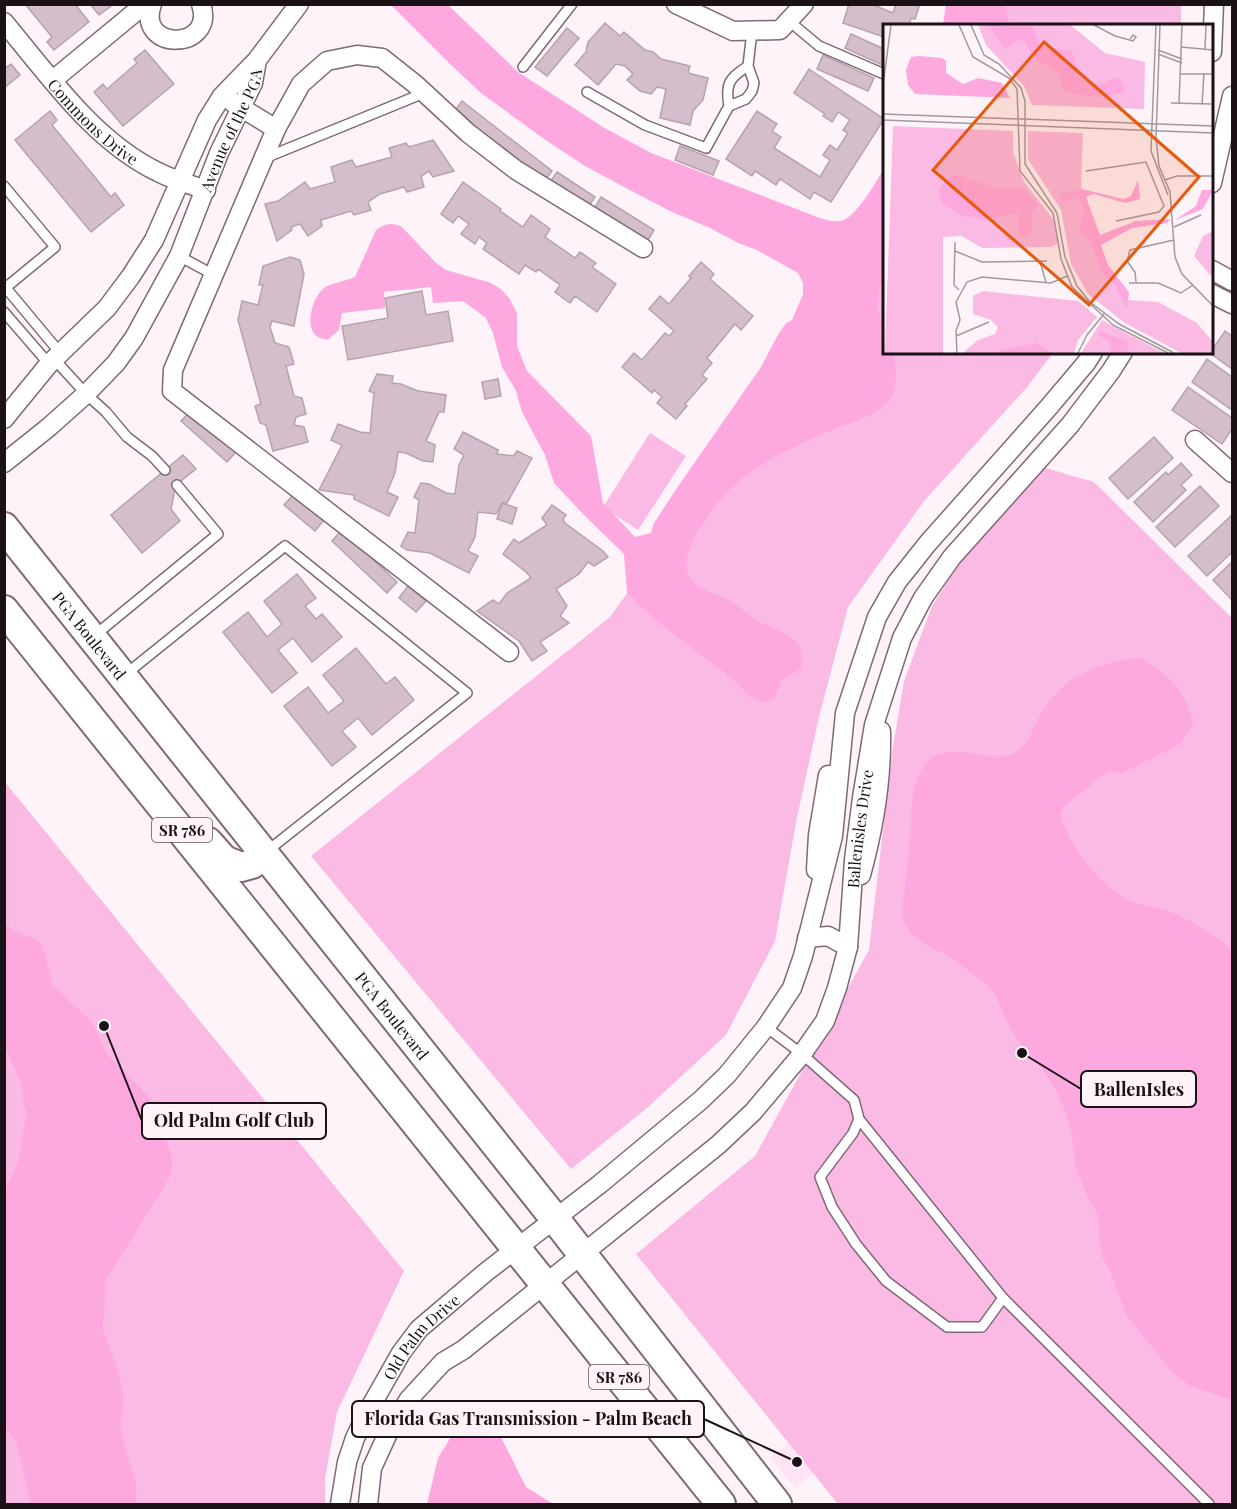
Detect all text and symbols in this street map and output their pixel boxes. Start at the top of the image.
inset map [883,24,1213,354]
street label: Avenue of the PGA [194,66,266,195]
street label: Commons Drive [44,74,143,169]
street label: PGA Boulevard [48,587,132,683]
street label: Ballenisles Drive [842,768,877,889]
road number: SR 786 [152,818,212,842]
street label: PGA Boulevard [351,967,434,1064]
callout: BallenIsles [1081,1071,1196,1107]
text: BallenIsles [1094,1077,1184,1101]
callout: Old Palm Golf Club [142,1103,326,1139]
text: Old Palm Golf Club [154,1108,314,1132]
street label: Old Palm Drive [378,1289,464,1383]
road number: SR 786 [589,1365,649,1389]
callout: Florida Gas Transmission - Palm Beach [352,1401,704,1437]
text: Florida Gas Transmission - Palm Beach [364,1406,692,1430]

